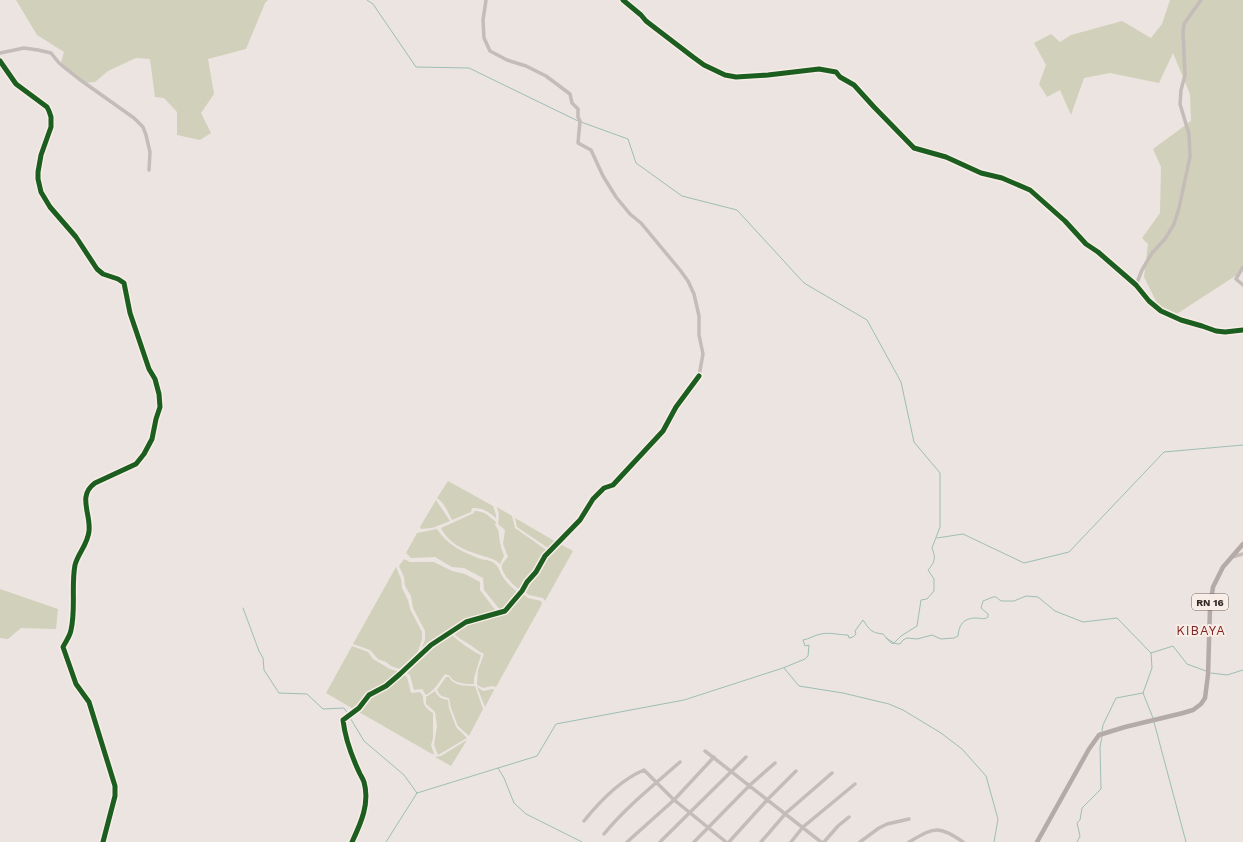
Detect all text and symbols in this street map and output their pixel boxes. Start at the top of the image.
road number: RN 16 [1192,594,1228,610]
district label: KIBAYA [1176,623,1226,638]

